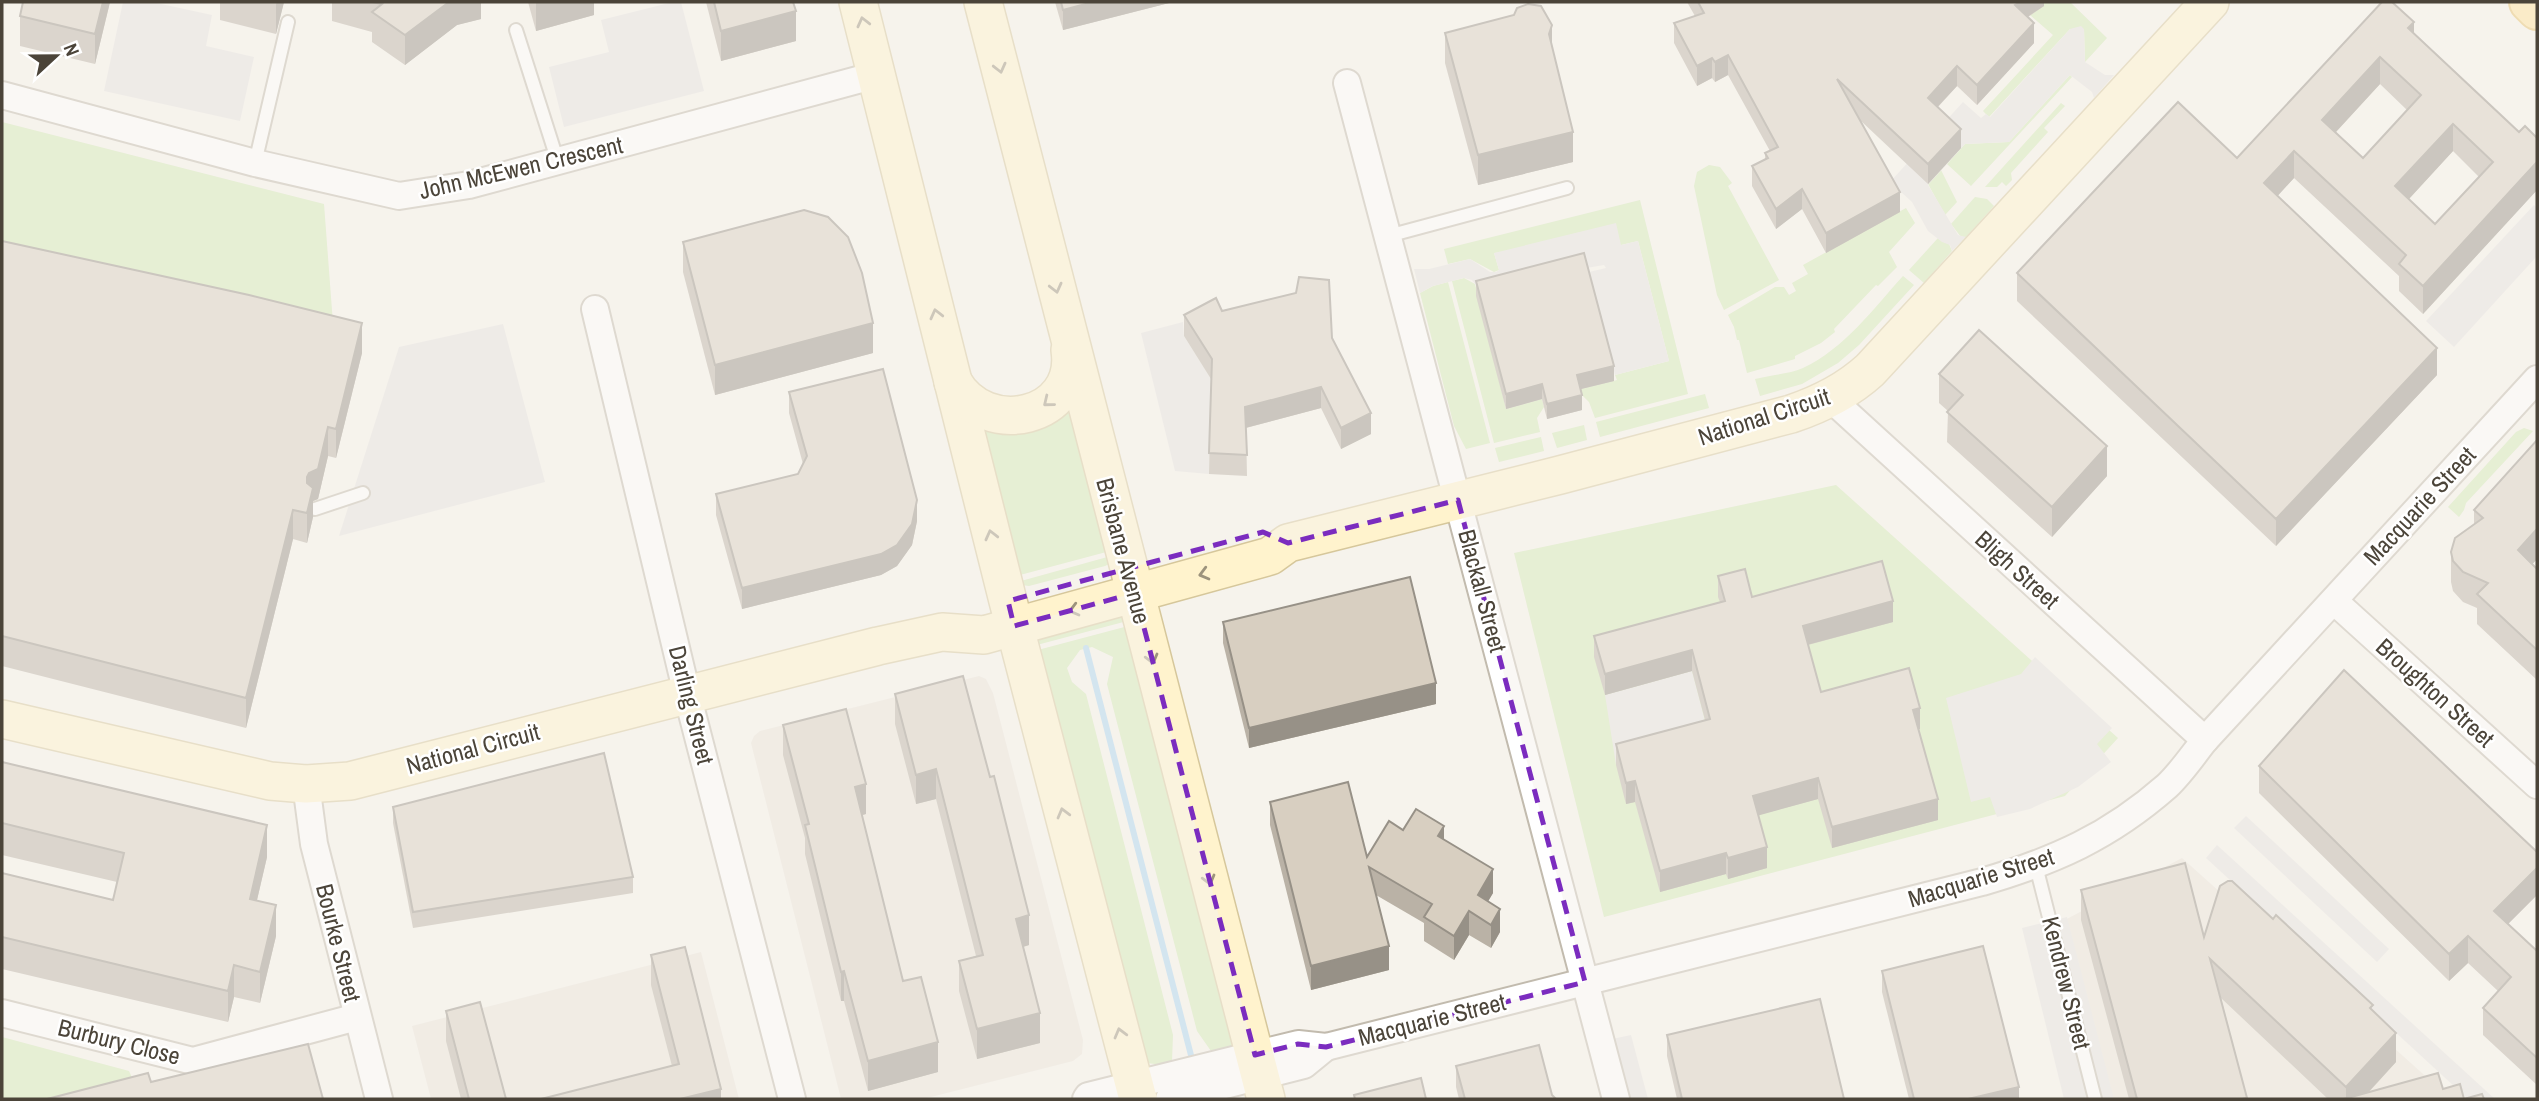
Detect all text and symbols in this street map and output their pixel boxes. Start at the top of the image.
one-way arrow [857,16,871,28]
north arrow [21,21,91,91]
text: N [58,40,86,60]
one-way arrow [992,62,1006,74]
street label: John McEwen Crescent [416,128,626,206]
one-way arrow [1048,282,1062,294]
one-way arrow [930,308,944,320]
street label: National Circuit [1694,380,1834,452]
one-way arrow [1044,393,1056,406]
street label: Macquarie Street [2356,439,2483,571]
street label: Brisbane Avenue [1089,474,1159,627]
street label: Bligh Street [1969,523,2067,616]
street label: Blackall Street [1451,526,1515,656]
one-way arrow [985,529,999,541]
one-way arrow [1198,566,1210,580]
one-way arrow [1069,602,1081,616]
street label: Broughton Street [2370,631,2502,754]
street label: Darling Street [662,642,722,768]
one-way arrow [1144,653,1158,665]
street label: National Circuit [403,715,543,781]
one-way arrow [1057,807,1071,819]
street label: Macquarie Street [1904,840,2058,914]
one-way arrow [1201,873,1215,885]
street label: Bourke Street [309,881,369,1006]
street label: Kendrew Street [2035,913,2099,1053]
street label: Macquarie Street [1355,985,1509,1053]
street label: Burbury Close [55,1010,184,1072]
one-way arrow [1114,1027,1128,1039]

